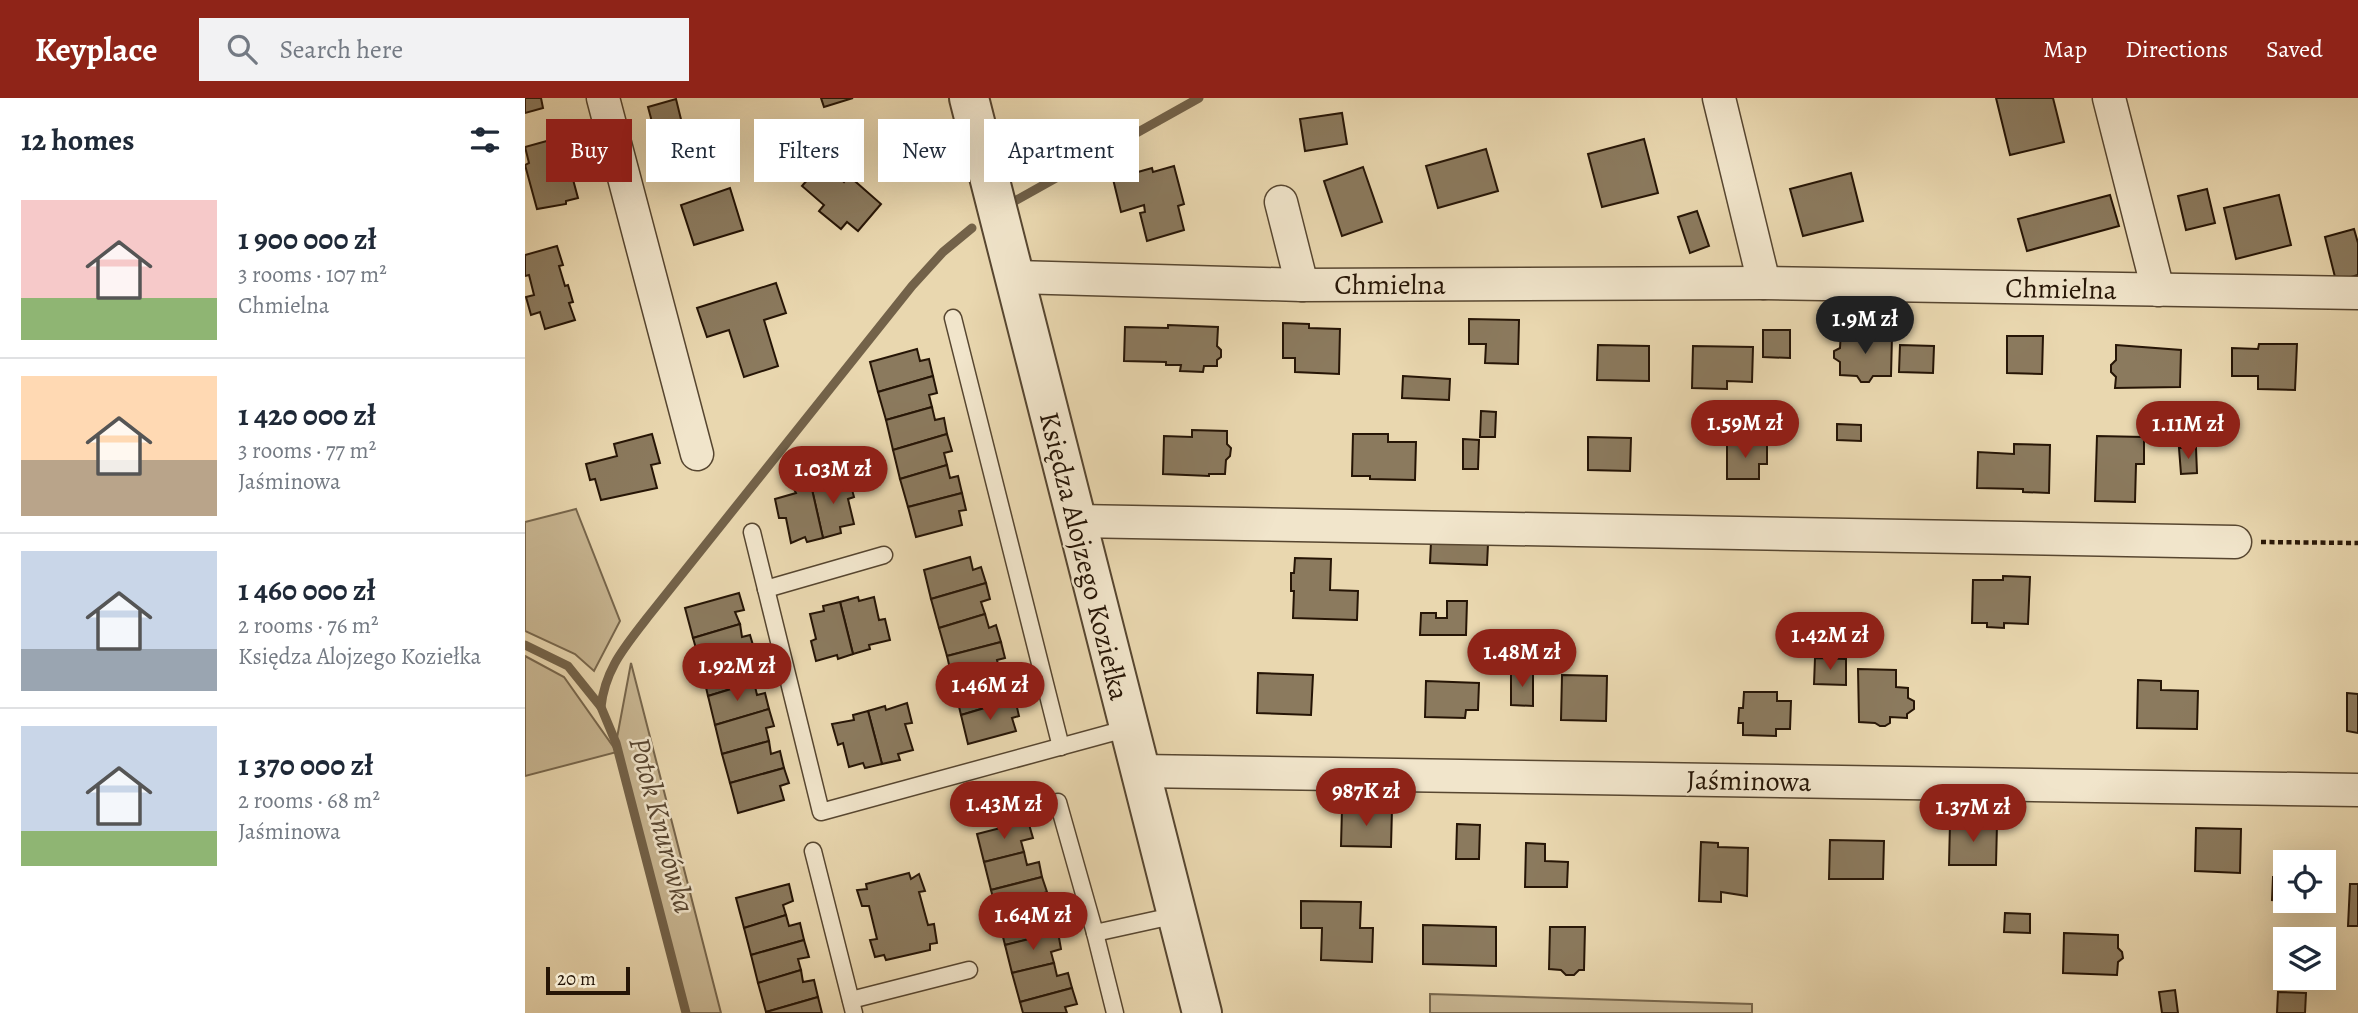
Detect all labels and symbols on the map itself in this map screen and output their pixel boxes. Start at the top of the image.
street label: Chmielna [1334,266,1446,304]
street label: Chmielna [2005,269,2117,309]
pin: 1.9M zł [1800,296,1930,356]
pin: 1.59M zł [1673,400,1817,460]
pin: 1.11M zł [2116,402,2260,461]
street label: Księdza Alojzego Koziełka [1030,408,1138,704]
pin: 1.03M zł [761,446,905,506]
pin: 1.42M zł [1758,612,1902,672]
pin: 1.48M zł [1450,630,1594,689]
pin: 1.92M zł [665,644,809,703]
pin: 1.46M zł [918,662,1062,722]
water label: Potok Knurówka [619,733,705,918]
street label: Jaśminowa [1686,761,1812,801]
pin: 987K zł [1301,768,1431,828]
pin: 1.43M zł [932,782,1076,841]
pin: 1.37M zł [1901,784,2045,844]
pin: 1.64M zł [961,892,1105,952]
scale bar [546,964,630,996]

